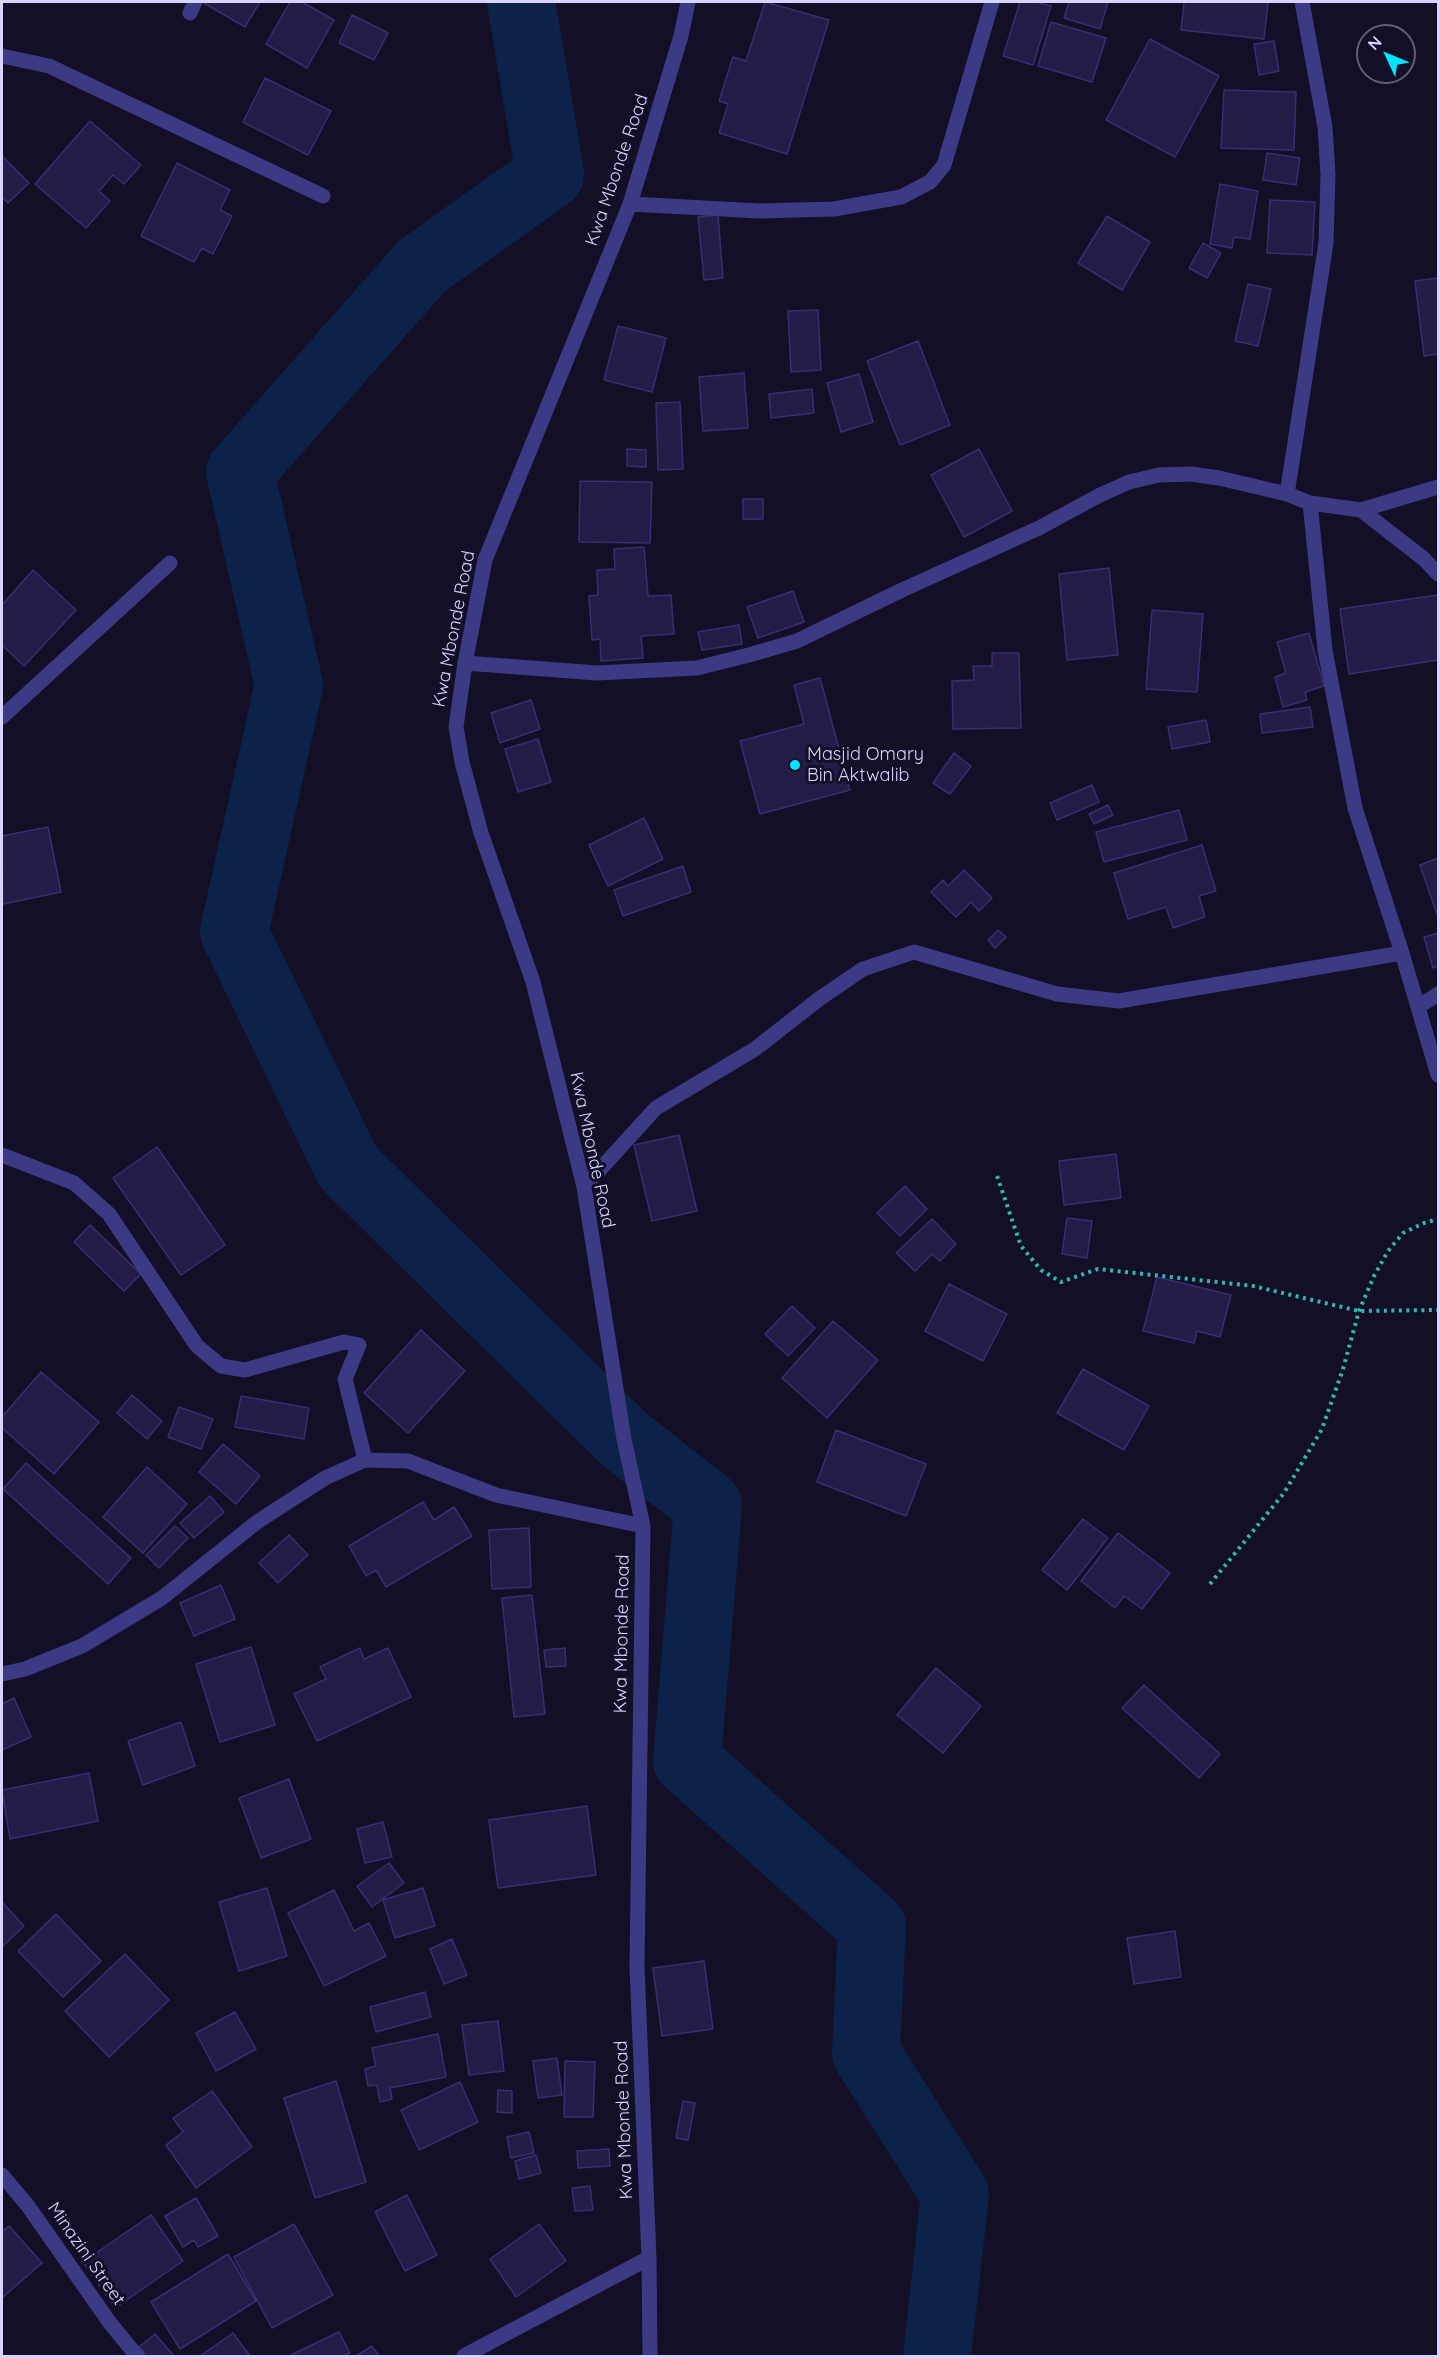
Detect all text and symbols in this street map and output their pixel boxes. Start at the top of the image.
north arrow [1356,24,1416,84]
text: N [1363,32,1386,54]
street label: Kwa Mbonde Road [581,91,653,249]
street label: Kwa Mbonde Road [428,549,480,709]
place label: Masjid Omary Bin Aktwalib [807,744,924,786]
marker: Masjid Omary Bin Aktwalib [788,758,802,772]
street label: Kwa Mbonde Road [565,1070,619,1230]
street label: Kwa Mbonde Road [610,1554,634,1714]
street label: Kwa Mbonde Road [610,2040,638,2200]
street label: Minazini Street [42,2198,130,2310]

